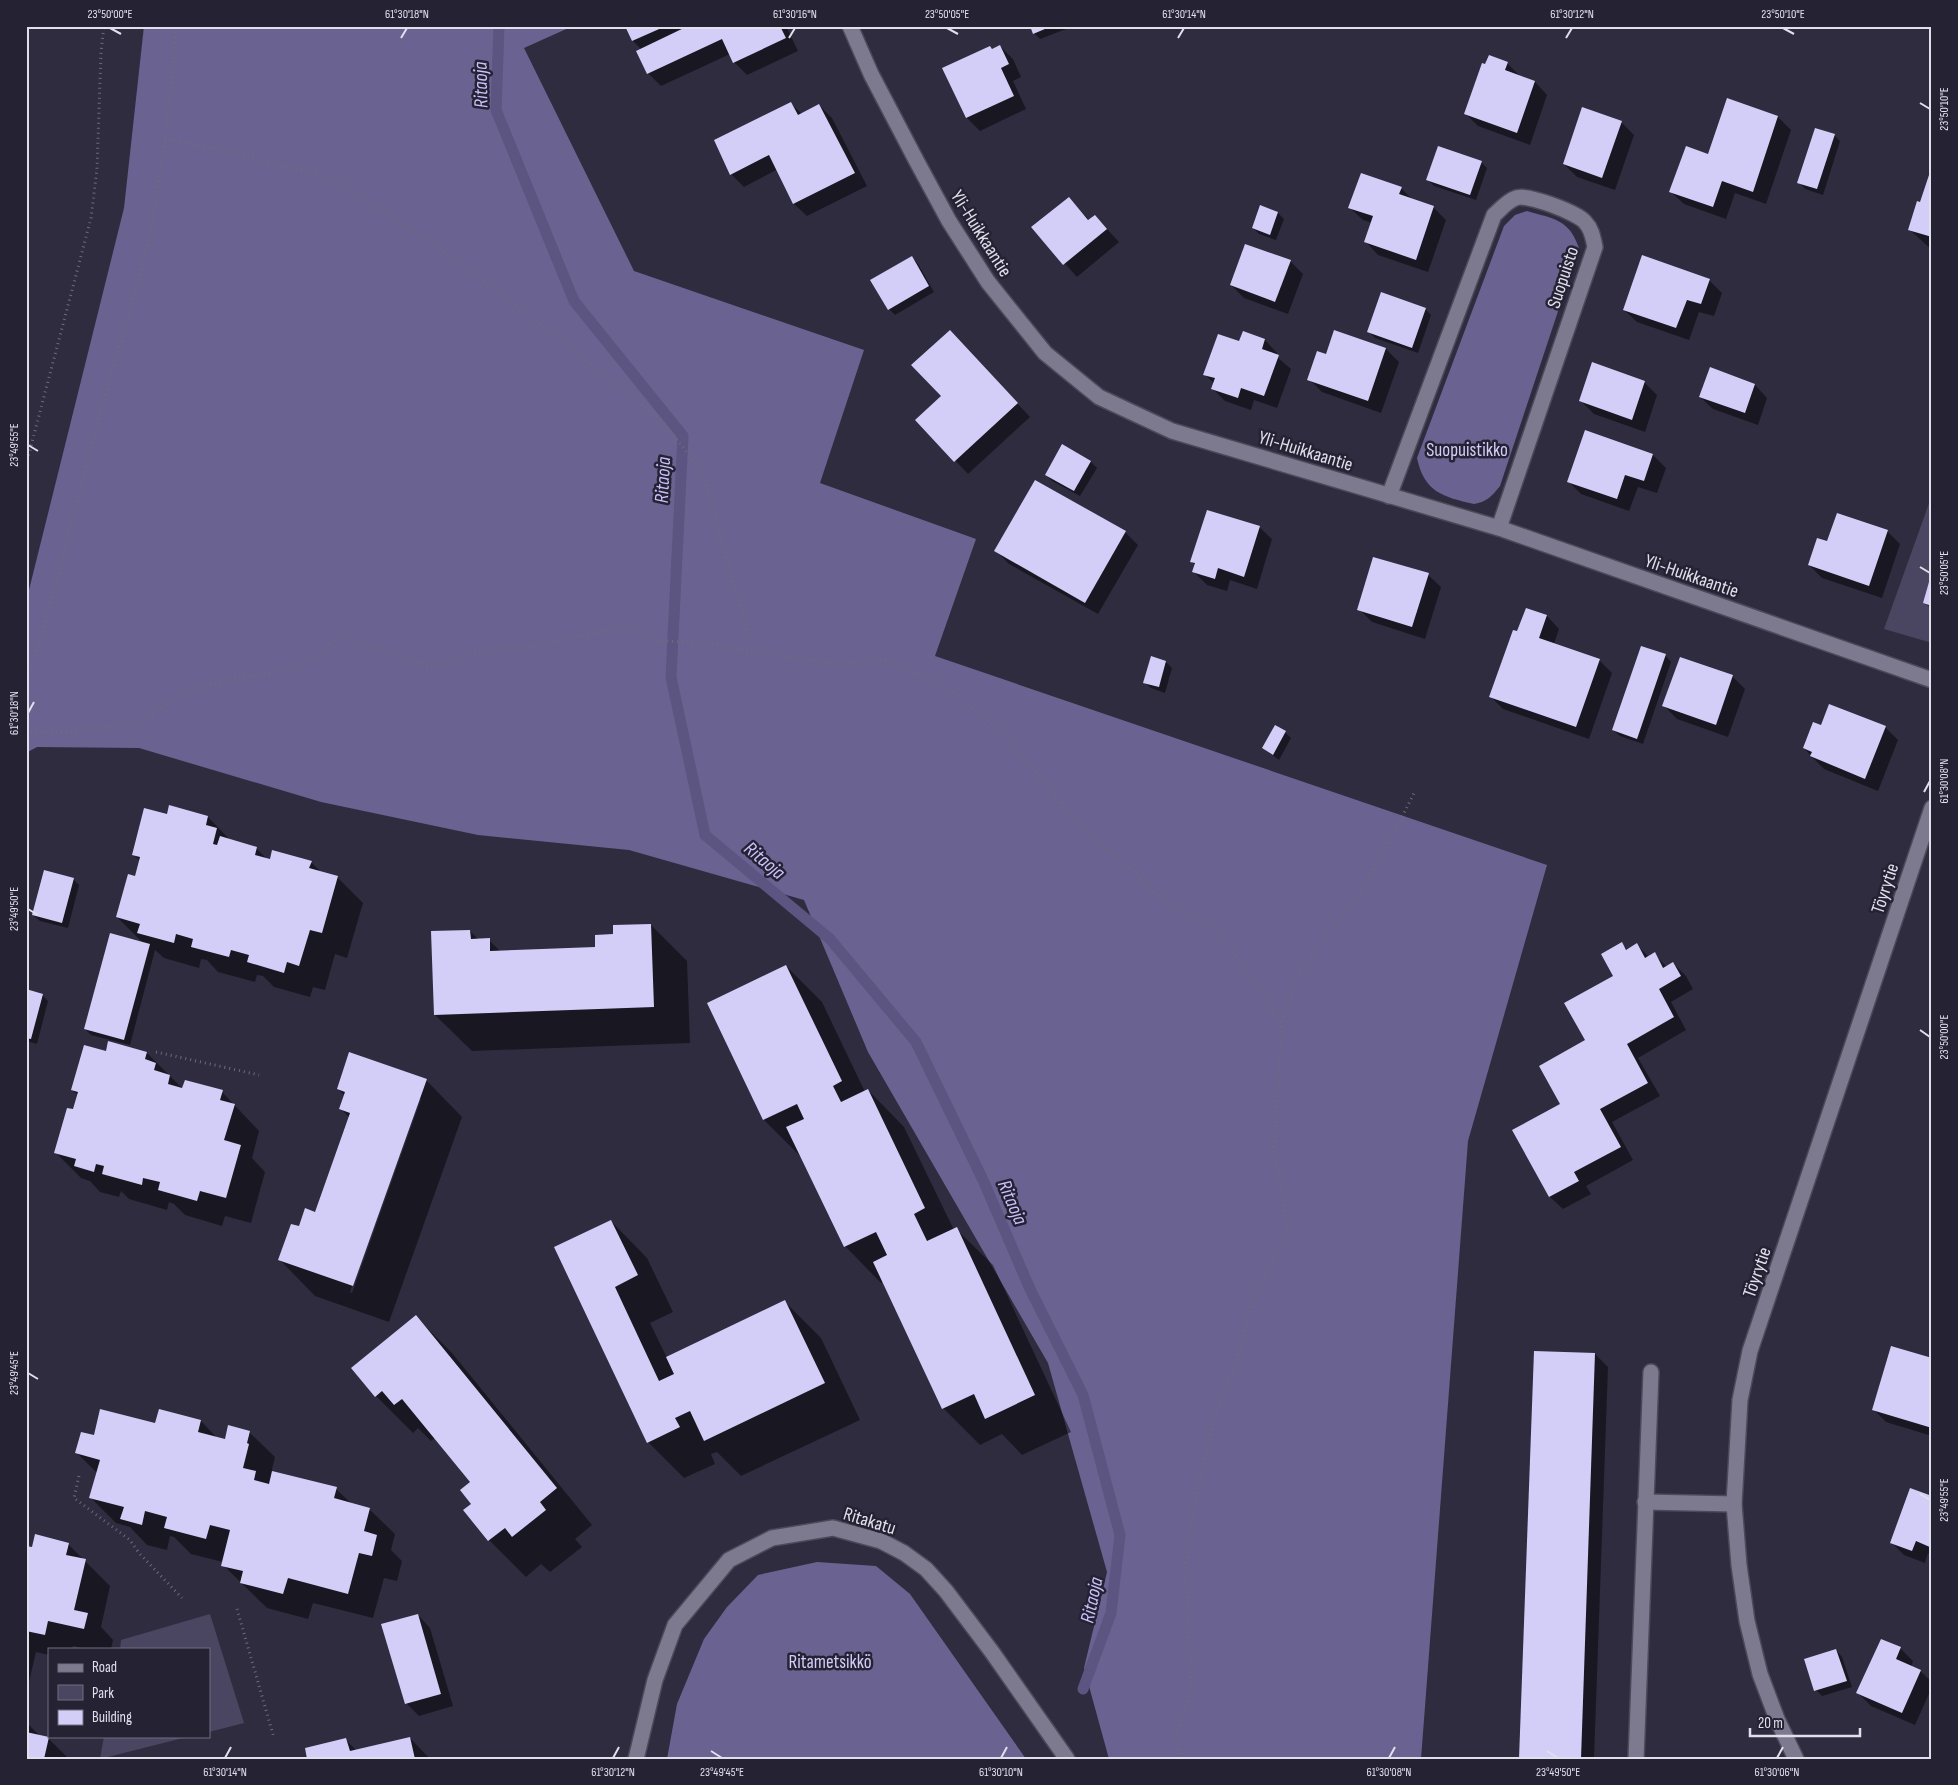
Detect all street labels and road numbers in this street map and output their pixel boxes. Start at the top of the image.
street label: Yli-Huikkaantie [945,186,1016,281]
street label: Suopuisto [1543,244,1584,311]
street label: Yli-Huikkaantie [1255,426,1356,477]
street label: Yli-Huikkaantie [1642,550,1741,603]
street label: Töyrytie [1867,860,1904,917]
street label: Töyrytie [1738,1244,1777,1301]
street label: Ritakatu [841,1503,899,1540]

